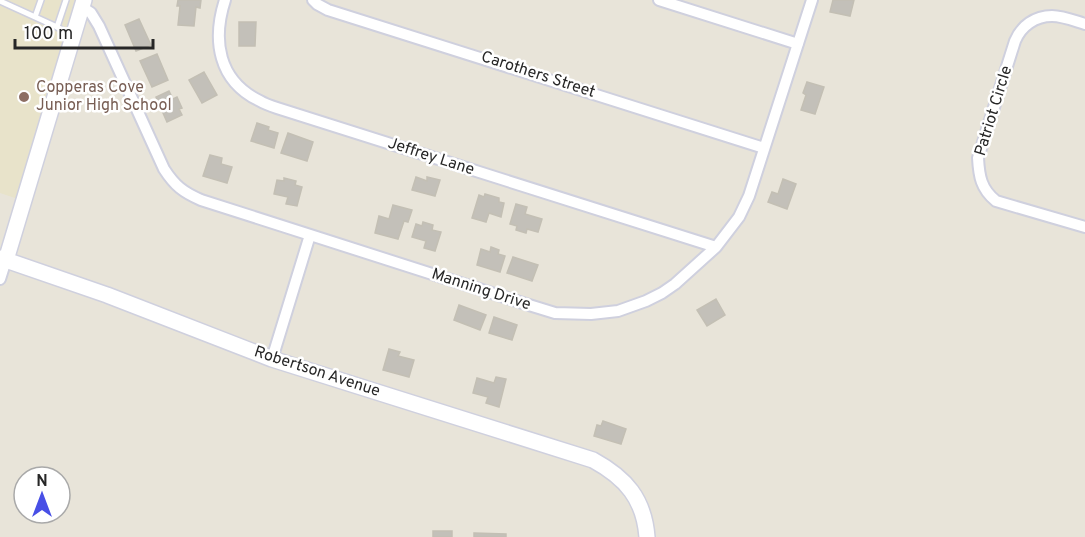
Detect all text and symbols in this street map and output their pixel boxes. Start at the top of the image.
scale bar [15,12,153,50]
text: 100 m [24,23,73,46]
street label: Carothers Street [478,47,598,103]
street label: Patriot Circle [971,64,1017,158]
place label: Copperas Cove Junior High School [36,78,172,116]
marker: Copperas Cove Junior High School [17,90,31,104]
street label: Jeffrey Lane [385,134,477,180]
street label: Manning Drive [429,265,533,315]
street label: Robertson Avenue [251,342,383,402]
north arrow [12,465,72,525]
text: N [36,472,48,492]

